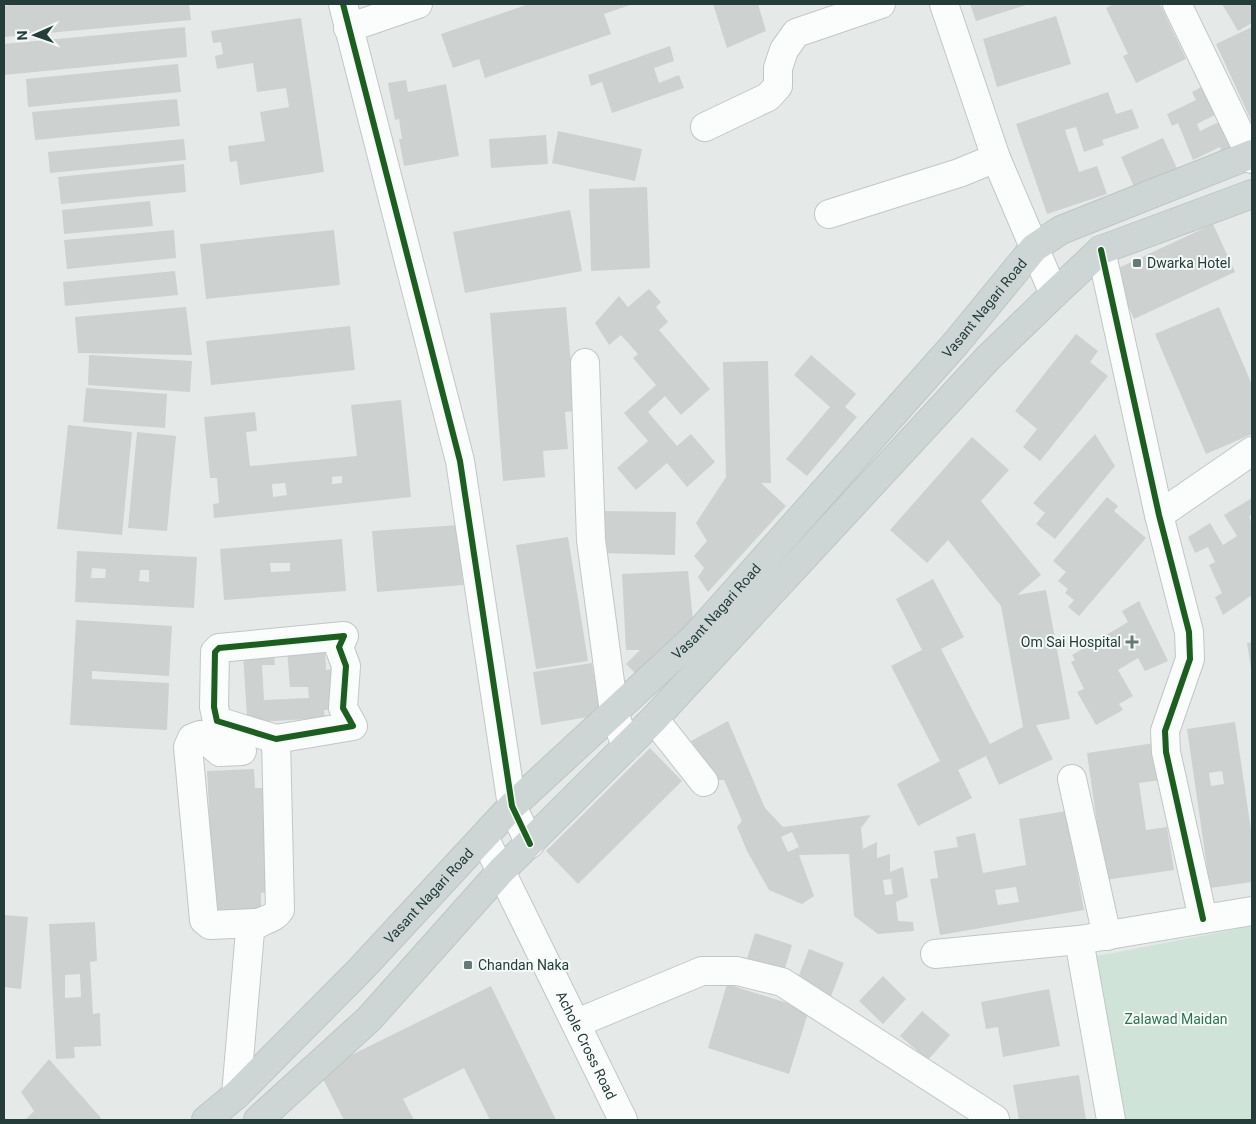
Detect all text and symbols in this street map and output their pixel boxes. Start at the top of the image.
north arrow [10,10,60,60]
text: N [14,30,30,41]
street label: Vasant Nagari Road [939,255,1030,361]
place label: Dwarka Hotel [1147,255,1231,271]
marker: Dwarka Hotel [1131,257,1143,269]
street label: Vasant Nagari Road [668,561,764,662]
place label: Om Sai Hospital [1021,634,1121,650]
marker: Om Sai Hospital [1125,635,1139,649]
street label: Vasant Nagari Road [381,845,477,947]
place label: Chandan Naka [478,957,569,973]
marker: Chandan Naka [462,959,474,971]
street label: Achole Cross Road [553,989,620,1102]
park label: Zalawad Maidan [1124,1011,1228,1027]

